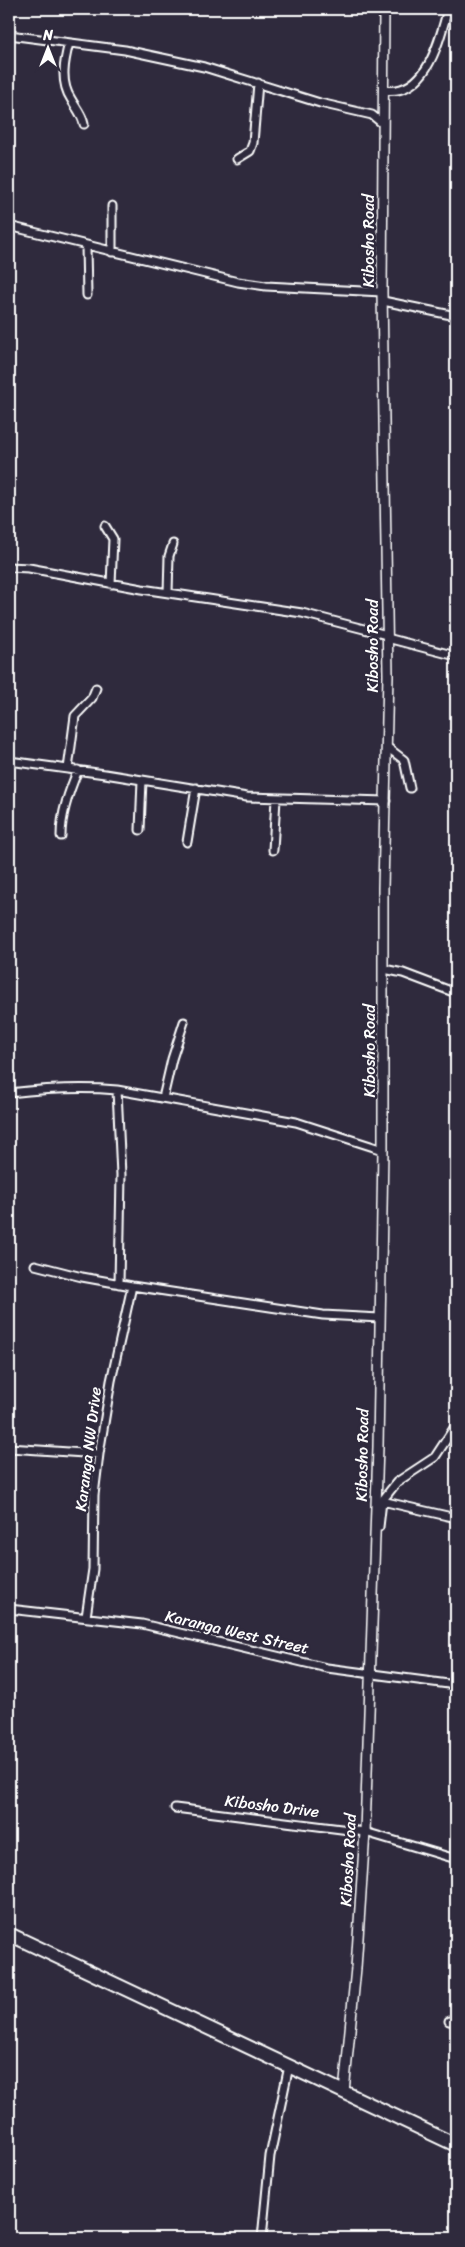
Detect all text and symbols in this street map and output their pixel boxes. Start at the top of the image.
north arrow [22,22,72,72]
text: N [42,23,53,48]
street label: Kibosho Road [354,193,383,288]
street label: Kibosho Road [358,598,387,693]
street label: Kibosho Road [355,1003,384,1098]
street label: Karanga NW Drive [66,1385,110,1513]
street label: Kibosho Road [347,1407,377,1502]
street label: Karanga West Street [162,1601,312,1663]
street label: Kibosho Drive [223,1786,321,1826]
street label: Kibosho Road [331,1811,365,1907]

